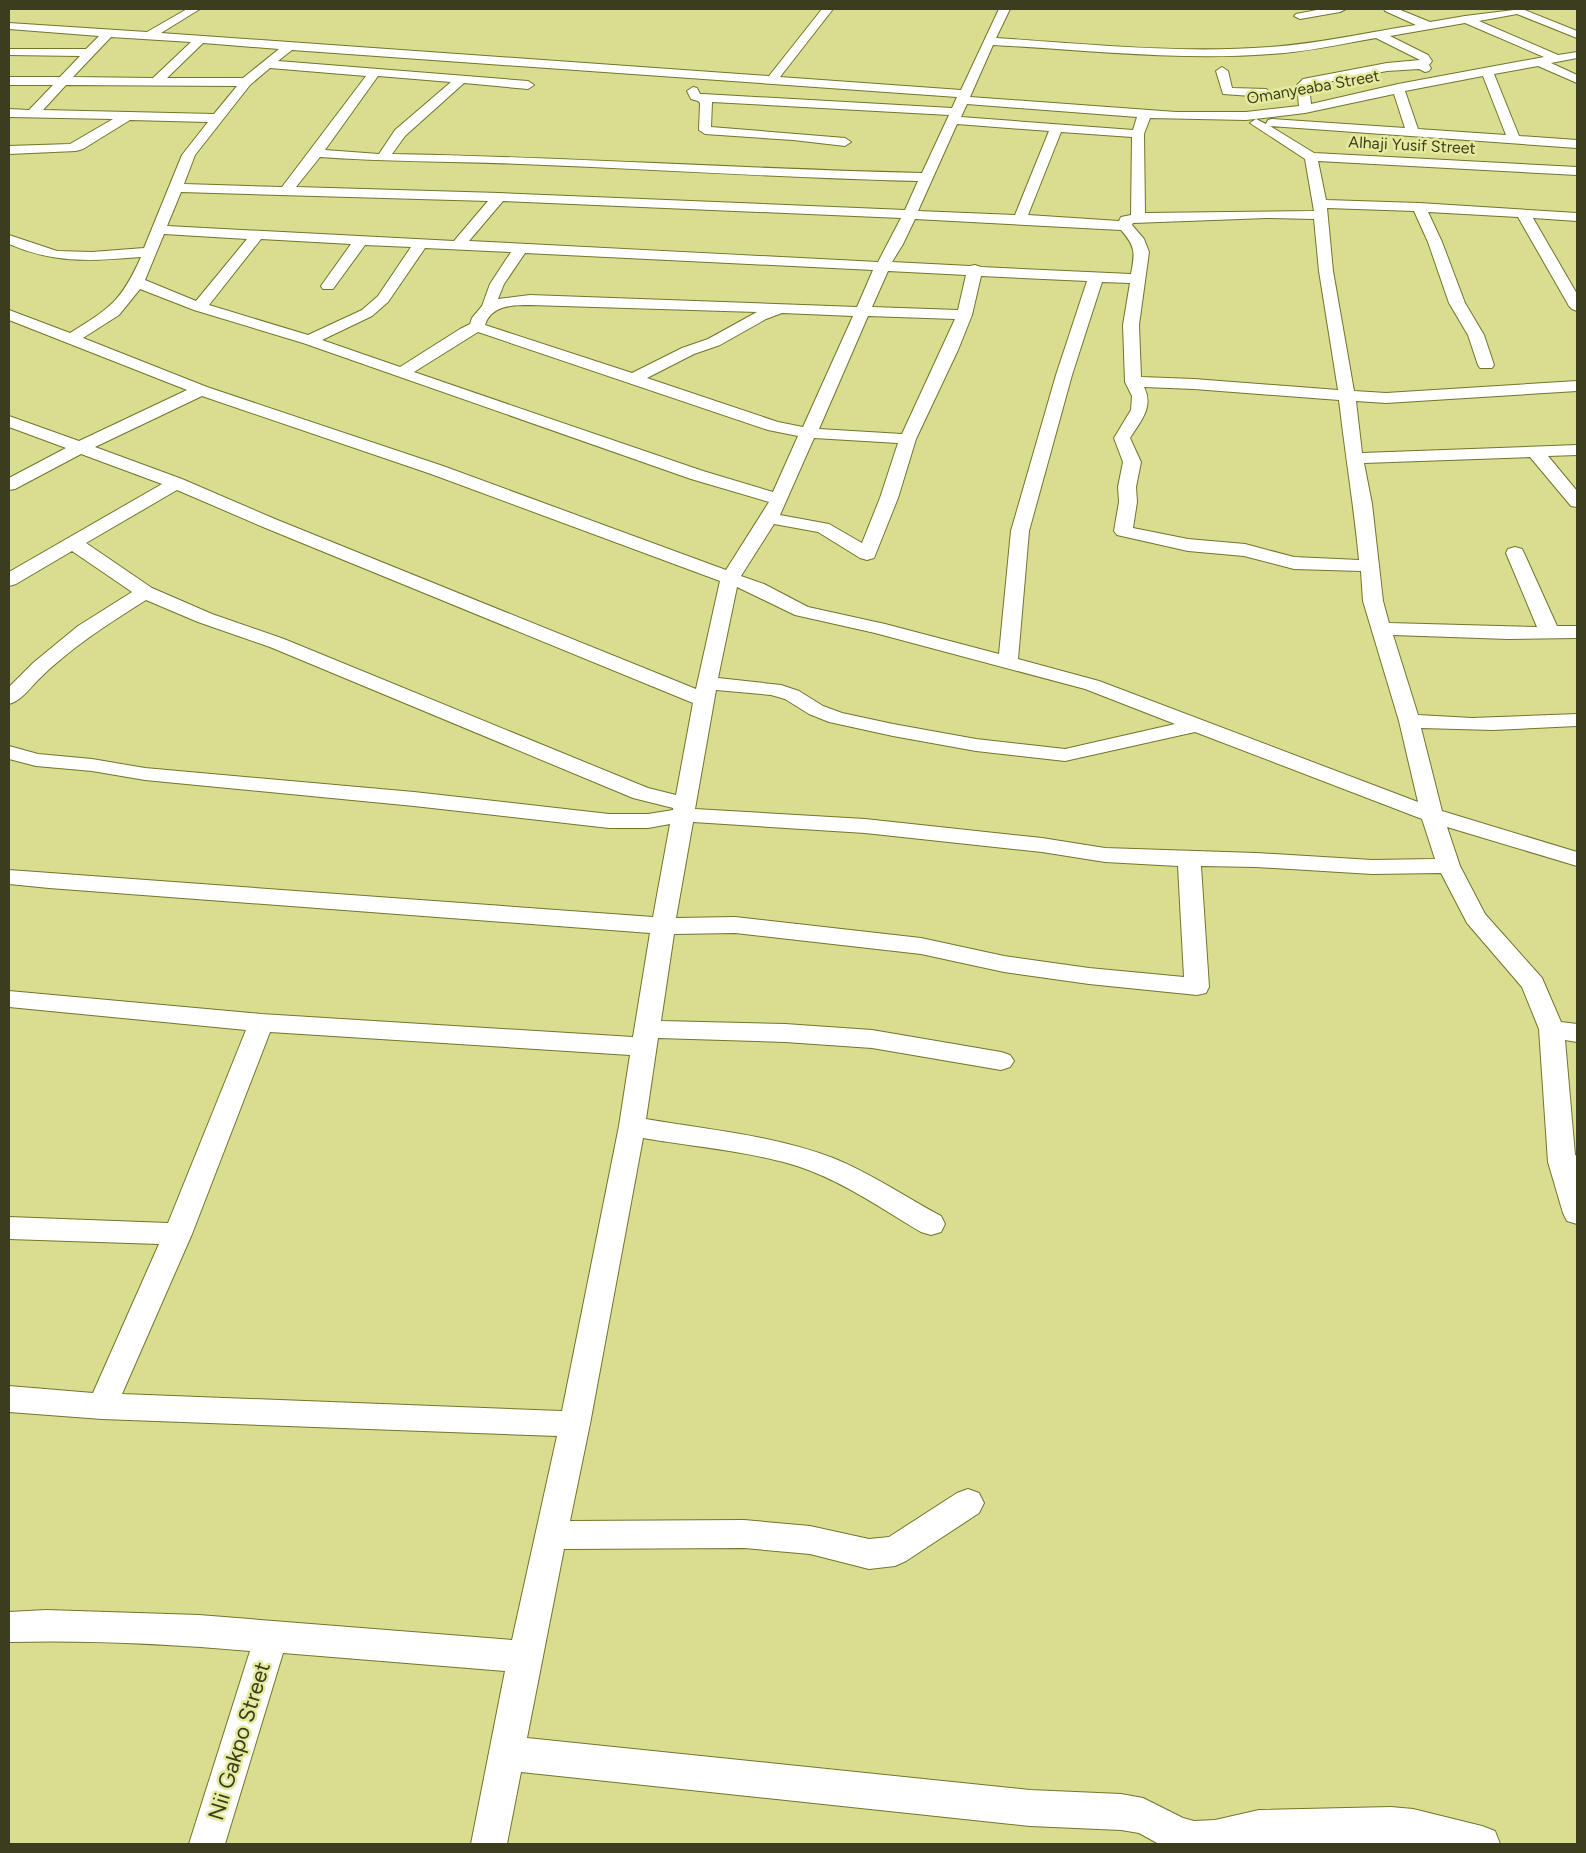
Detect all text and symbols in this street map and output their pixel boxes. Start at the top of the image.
street label: Omanyeaba Street [1245,66,1381,108]
street label: Alhaji Yusif Street [1348,132,1476,158]
street label: Nii Gakpo Street [202,1659,276,1823]

